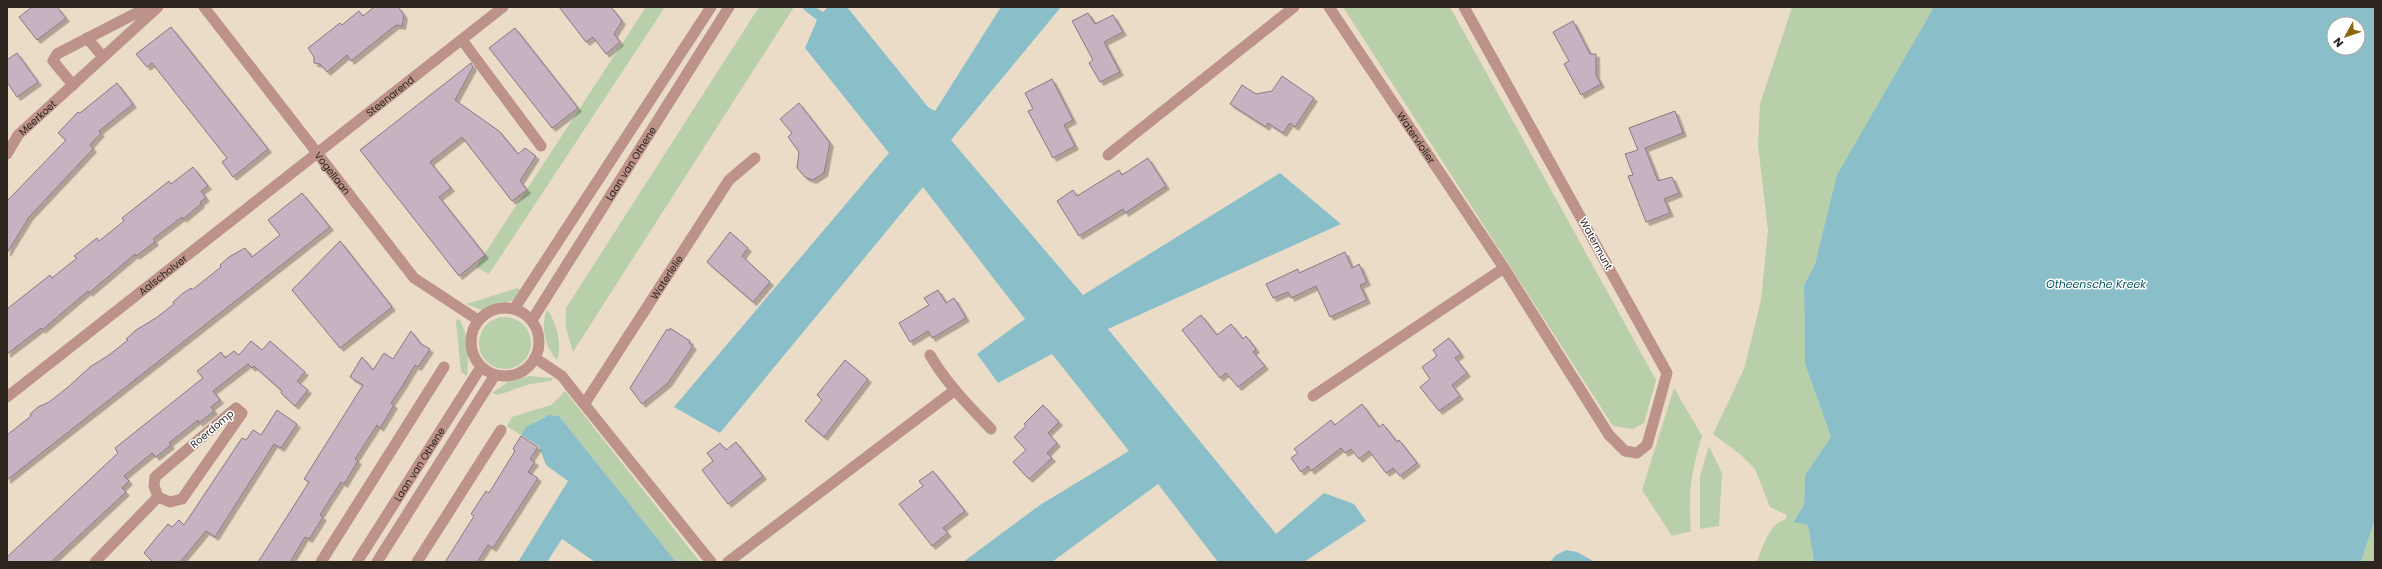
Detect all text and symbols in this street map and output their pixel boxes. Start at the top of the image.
north arrow [2326,16,2366,56]
text: N [2330,34,2347,51]
street label: Steenarend [362,72,417,120]
street label: Meerkoet [15,96,60,139]
street label: Waterviolier [1394,109,1439,167]
street label: Laan van Othene [602,123,660,203]
street label: Vogellaan [311,148,354,198]
street label: Watermunt [1576,216,1617,273]
street label: Aalscholver [135,251,190,298]
street label: Waterlelie [647,252,686,302]
water label: Otheensche Kreek [2046,276,2147,292]
street label: Roerdomp [187,406,237,452]
street label: Laan van Othene [390,424,448,504]

